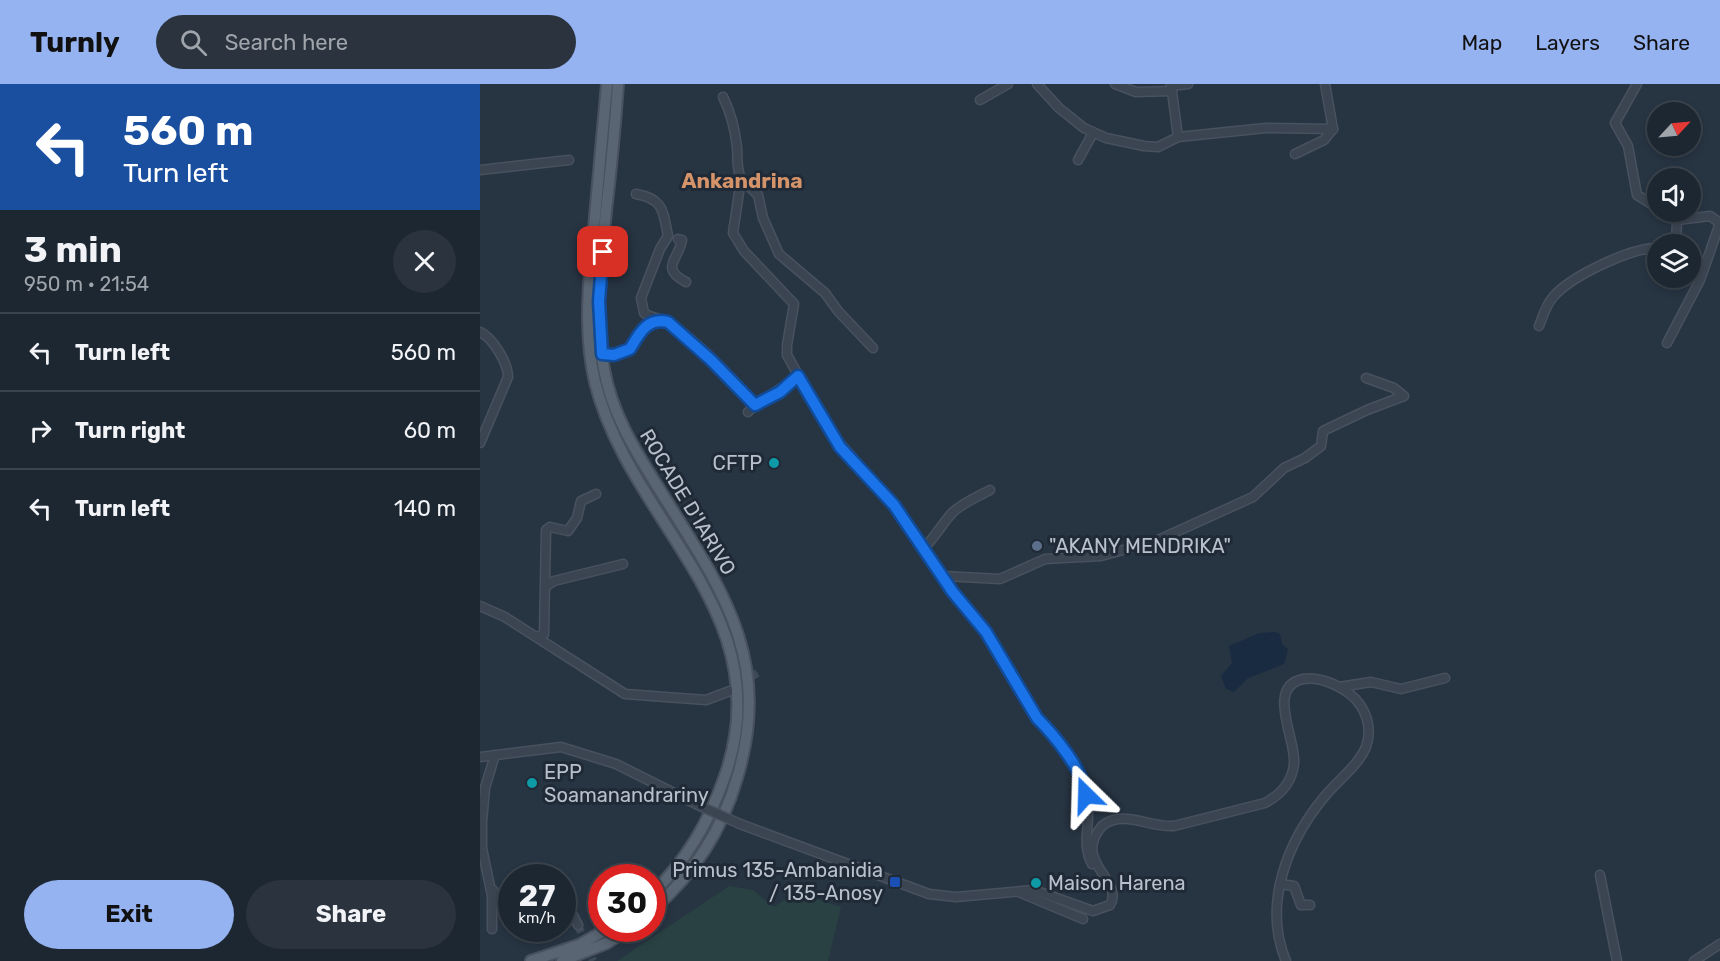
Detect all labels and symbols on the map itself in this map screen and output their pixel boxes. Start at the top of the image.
north arrow [1647,102,1701,156]
district label: Ankandrina [681,168,803,193]
pin [577,226,628,277]
street label: ROCADE D'IARIVO [635,425,741,579]
place label: CFTP [713,451,762,475]
marker: CFTP [767,456,781,470]
place label: "AKANY MENDRIKA" [1049,534,1231,558]
marker: "AKANY MENDRIKA" [1030,539,1044,553]
place label: EPP Soamanandrariny [544,760,709,807]
position arrow [1054,763,1118,827]
marker: EPP Soamanandrariny [525,776,539,790]
place label: Primus 135-Ambanidia / 135-Anosy [672,858,883,905]
speed limit sign: 30 [588,864,666,942]
place label: Maison Harena [1048,871,1186,895]
marker: Primus 135-Ambanidia / 135-Anosy [888,875,902,889]
marker: Maison Harena [1029,876,1043,890]

